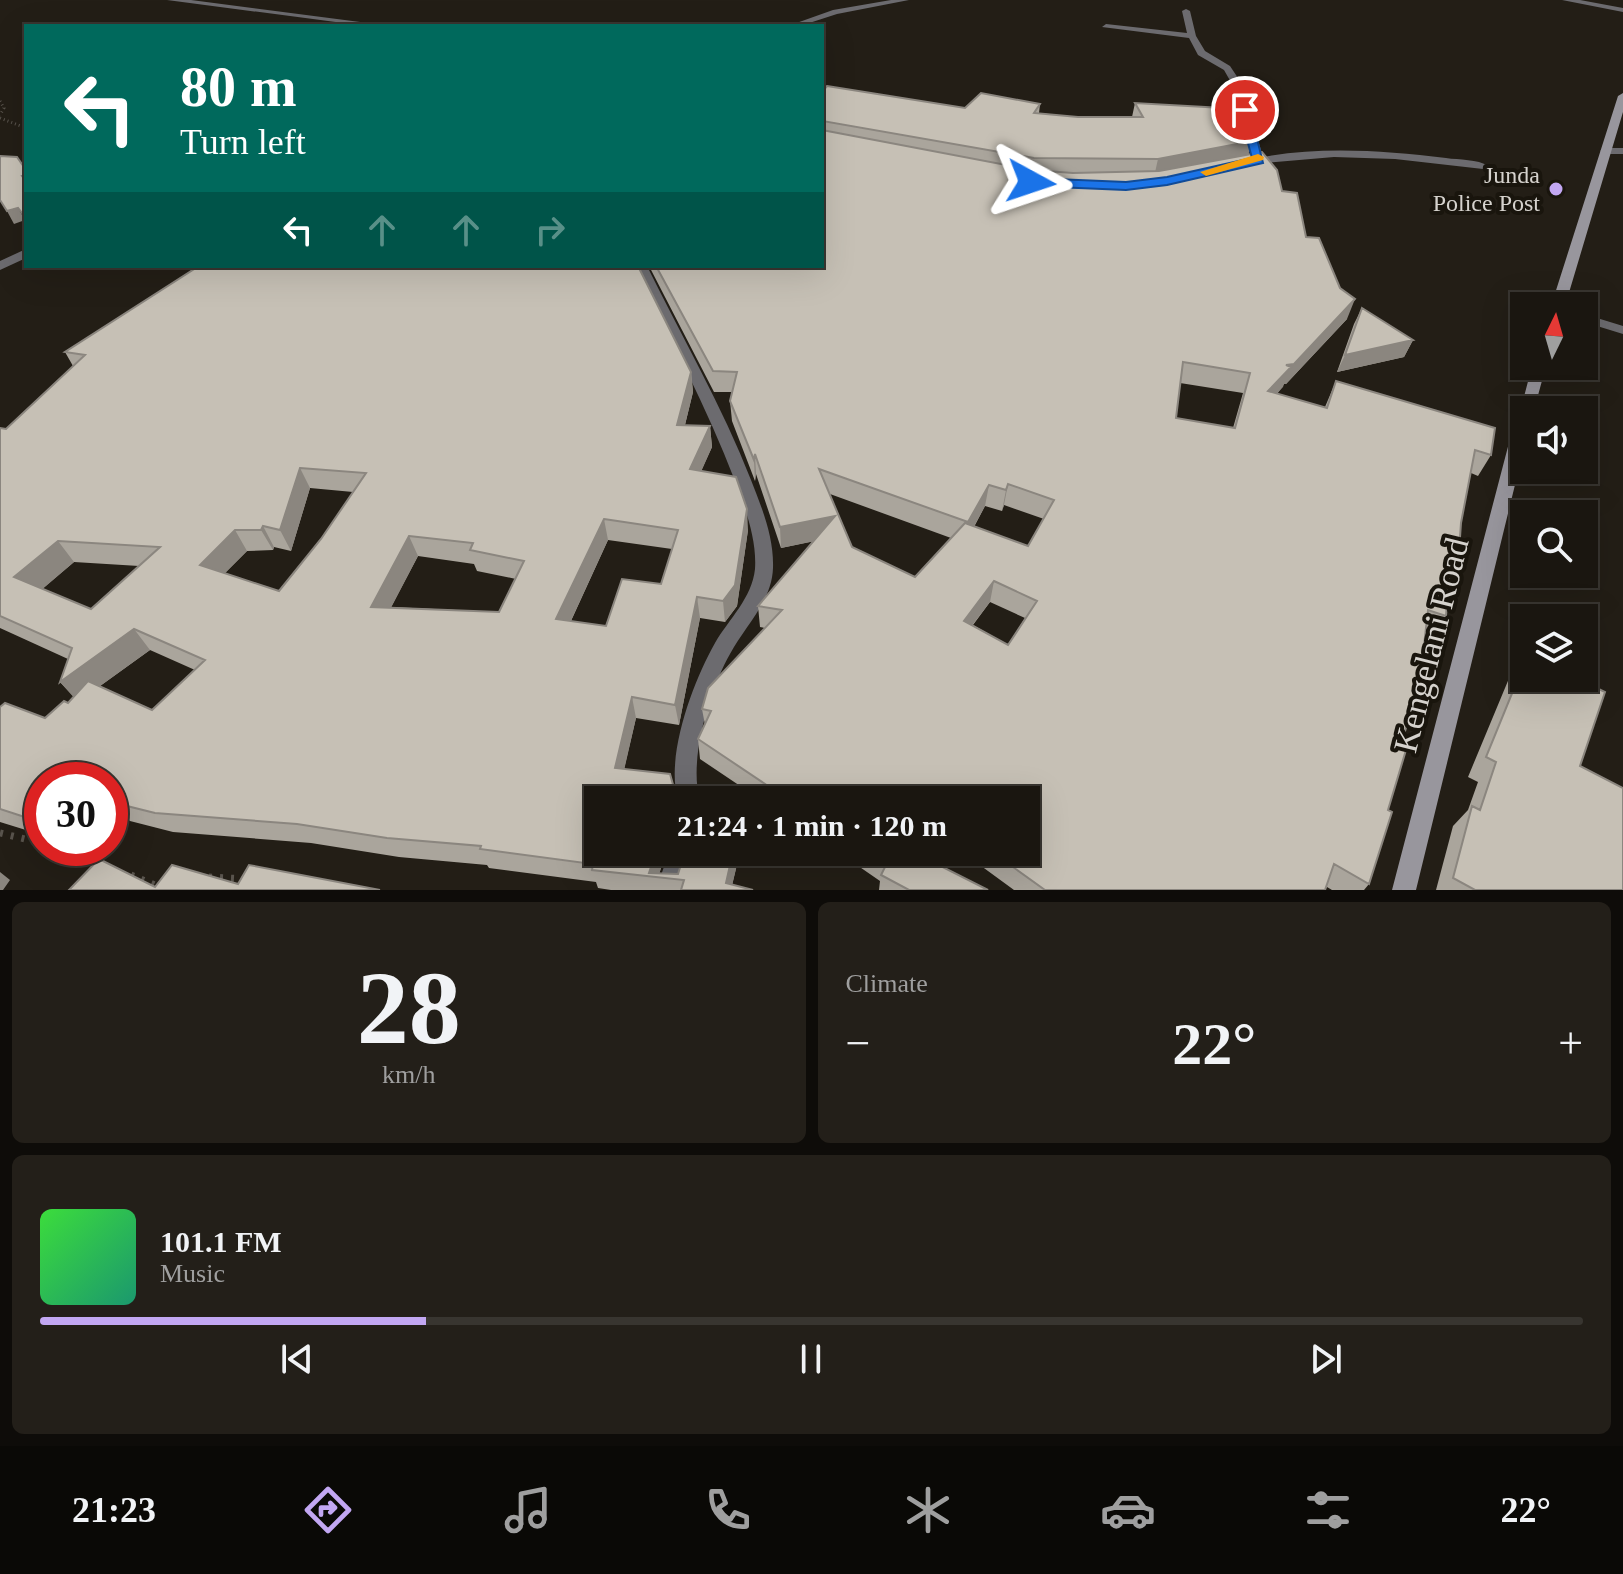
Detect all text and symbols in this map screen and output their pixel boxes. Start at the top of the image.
icon: left [48,56,152,160]
text: 80 m [180,56,297,118]
pin [1211,76,1279,144]
icon: arrive [1223,88,1267,132]
text: Turn left [180,122,306,162]
position arrow [989,140,1073,224]
place label: Junda Police Post [1433,162,1540,216]
marker: Junda Police Post [1547,180,1565,198]
icon: left [276,208,320,252]
icon: ahead [360,208,404,252]
icon: ahead [444,208,488,252]
icon: right [528,208,572,252]
north arrow [1510,292,1598,380]
map controls [1510,292,1598,692]
button: sound [1510,396,1598,484]
button: search [1510,500,1598,588]
street label: Kengelani Road [1386,534,1476,756]
button: layers [1510,604,1598,692]
speed limit sign: 30 [24,762,128,866]
text: 21:24 · 1 min · 120 m [677,809,947,842]
text: 28 [357,950,461,1065]
text: Climate [846,969,928,998]
text: 22° [1172,1011,1256,1077]
text: − [846,1019,870,1068]
text: + [1558,1019,1583,1068]
text: km/h [382,1060,435,1089]
text: 101.1 FM [160,1225,282,1258]
text: Music [160,1259,225,1288]
icon: previous [275,1337,319,1381]
icon: pause [789,1337,833,1381]
icon: next [1304,1337,1348,1381]
icon: directions [300,1482,356,1538]
icon: music [500,1482,556,1538]
icon: phone [700,1482,756,1538]
icon: climate [900,1482,956,1538]
icon: car [1100,1482,1156,1538]
icon: filters [1300,1482,1356,1538]
text: 21:23 [72,1490,156,1530]
text: 22° [1500,1490,1551,1530]

